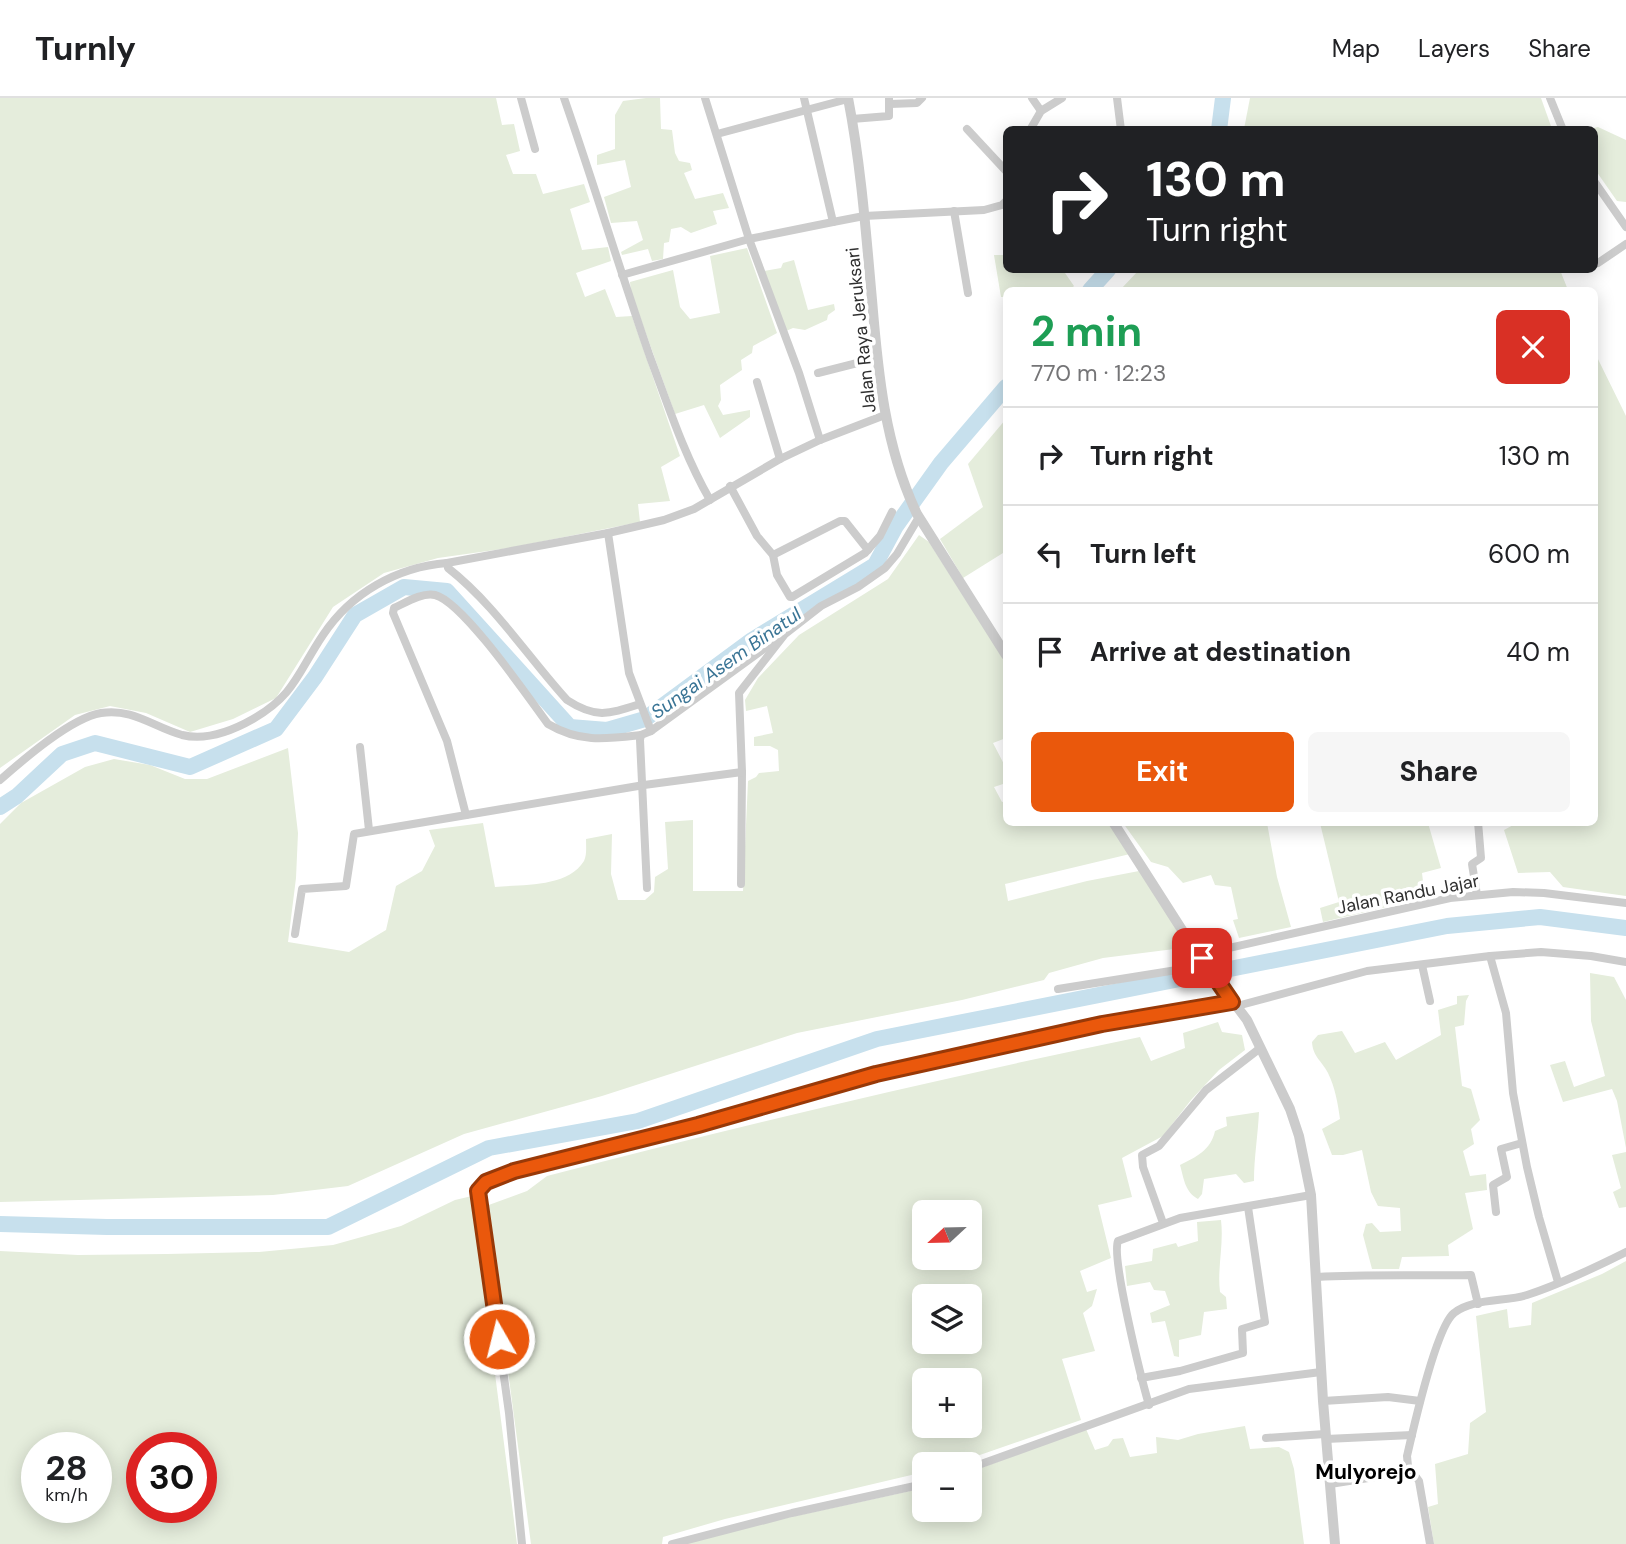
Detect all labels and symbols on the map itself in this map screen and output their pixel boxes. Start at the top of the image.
street label: Jalan Raya Jeruksari [840,246,882,414]
water label: Sungai Asem Binatul [646,601,807,724]
street label: Jalan Randu Jajar [1335,868,1481,920]
pin [1172,928,1232,988]
north arrow [912,1200,982,1270]
position arrow [462,1302,536,1376]
speed limit sign: 30 [126,1432,217,1523]
district label: Mulyorejo [1315,1458,1417,1486]

